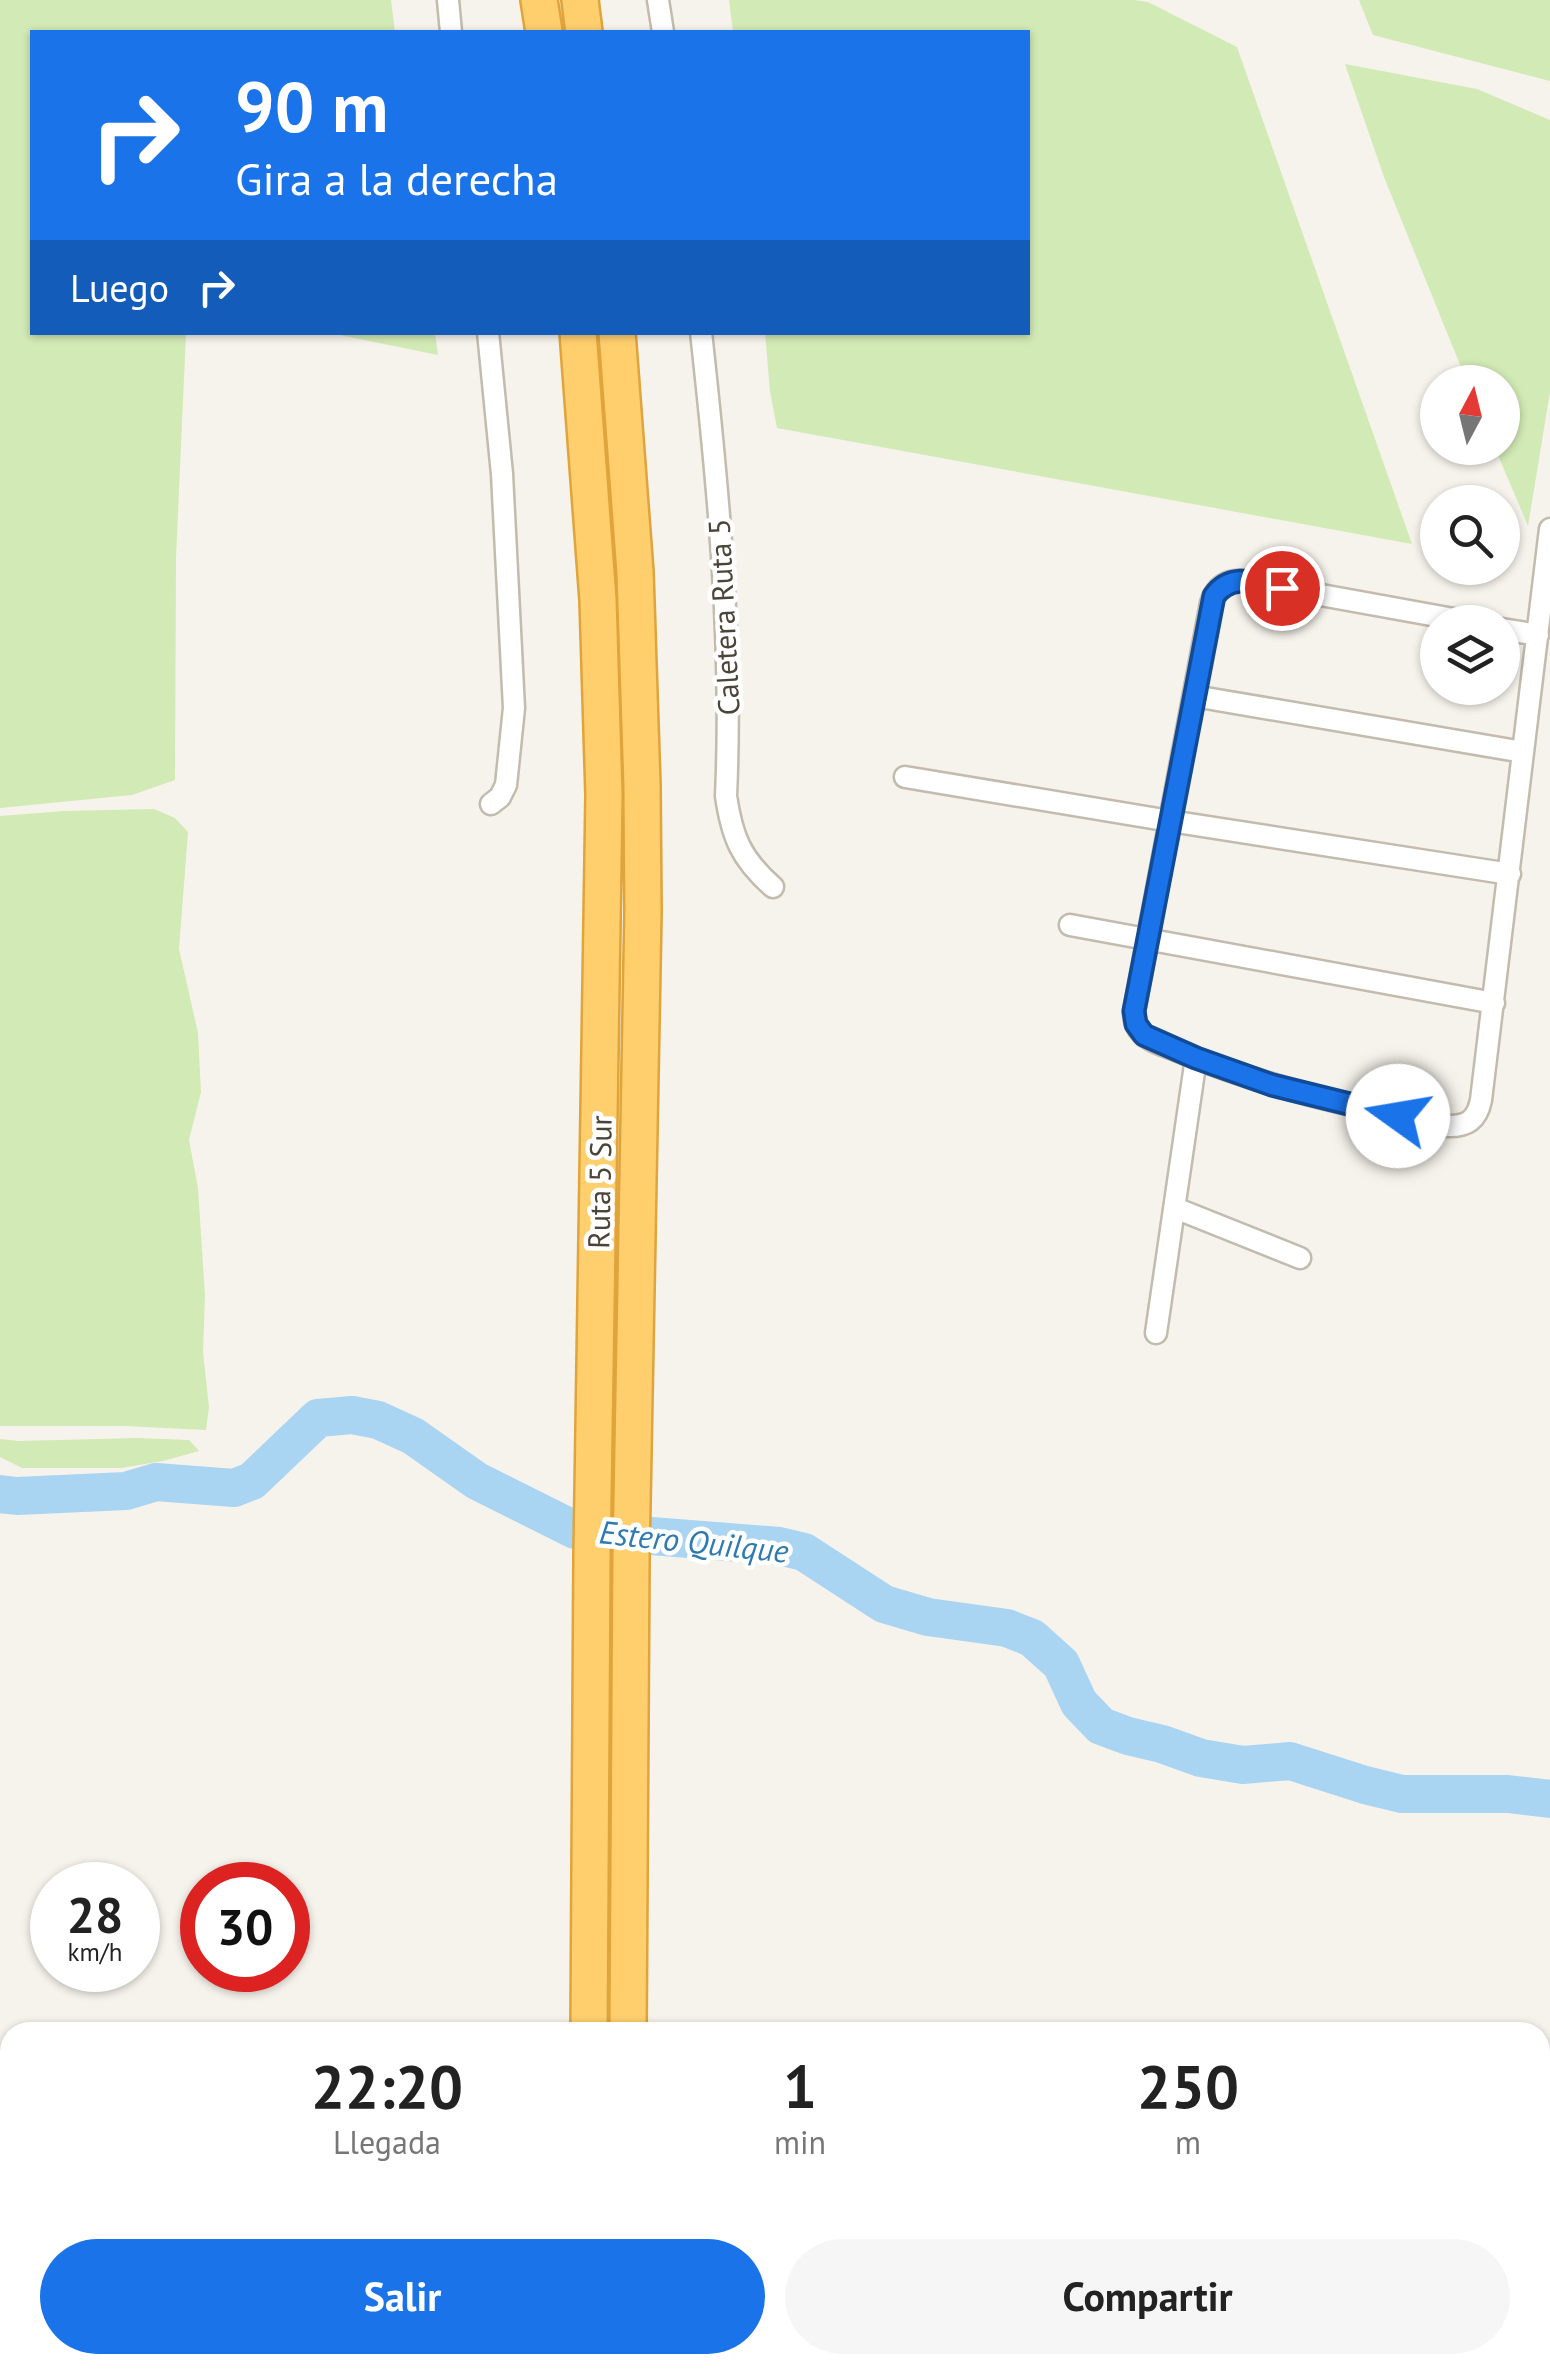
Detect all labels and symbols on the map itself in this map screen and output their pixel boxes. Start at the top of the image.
north arrow [1420,365,1520,465]
street label: Caletera Ruta 5 [698,518,748,716]
pin [1240,546,1325,631]
position arrow [1346,1064,1450,1168]
street label: Ruta 5 Sur [578,1115,620,1249]
water label: Estero Quilque [597,1510,791,1572]
speed limit sign: 30 [180,1862,310,1992]

